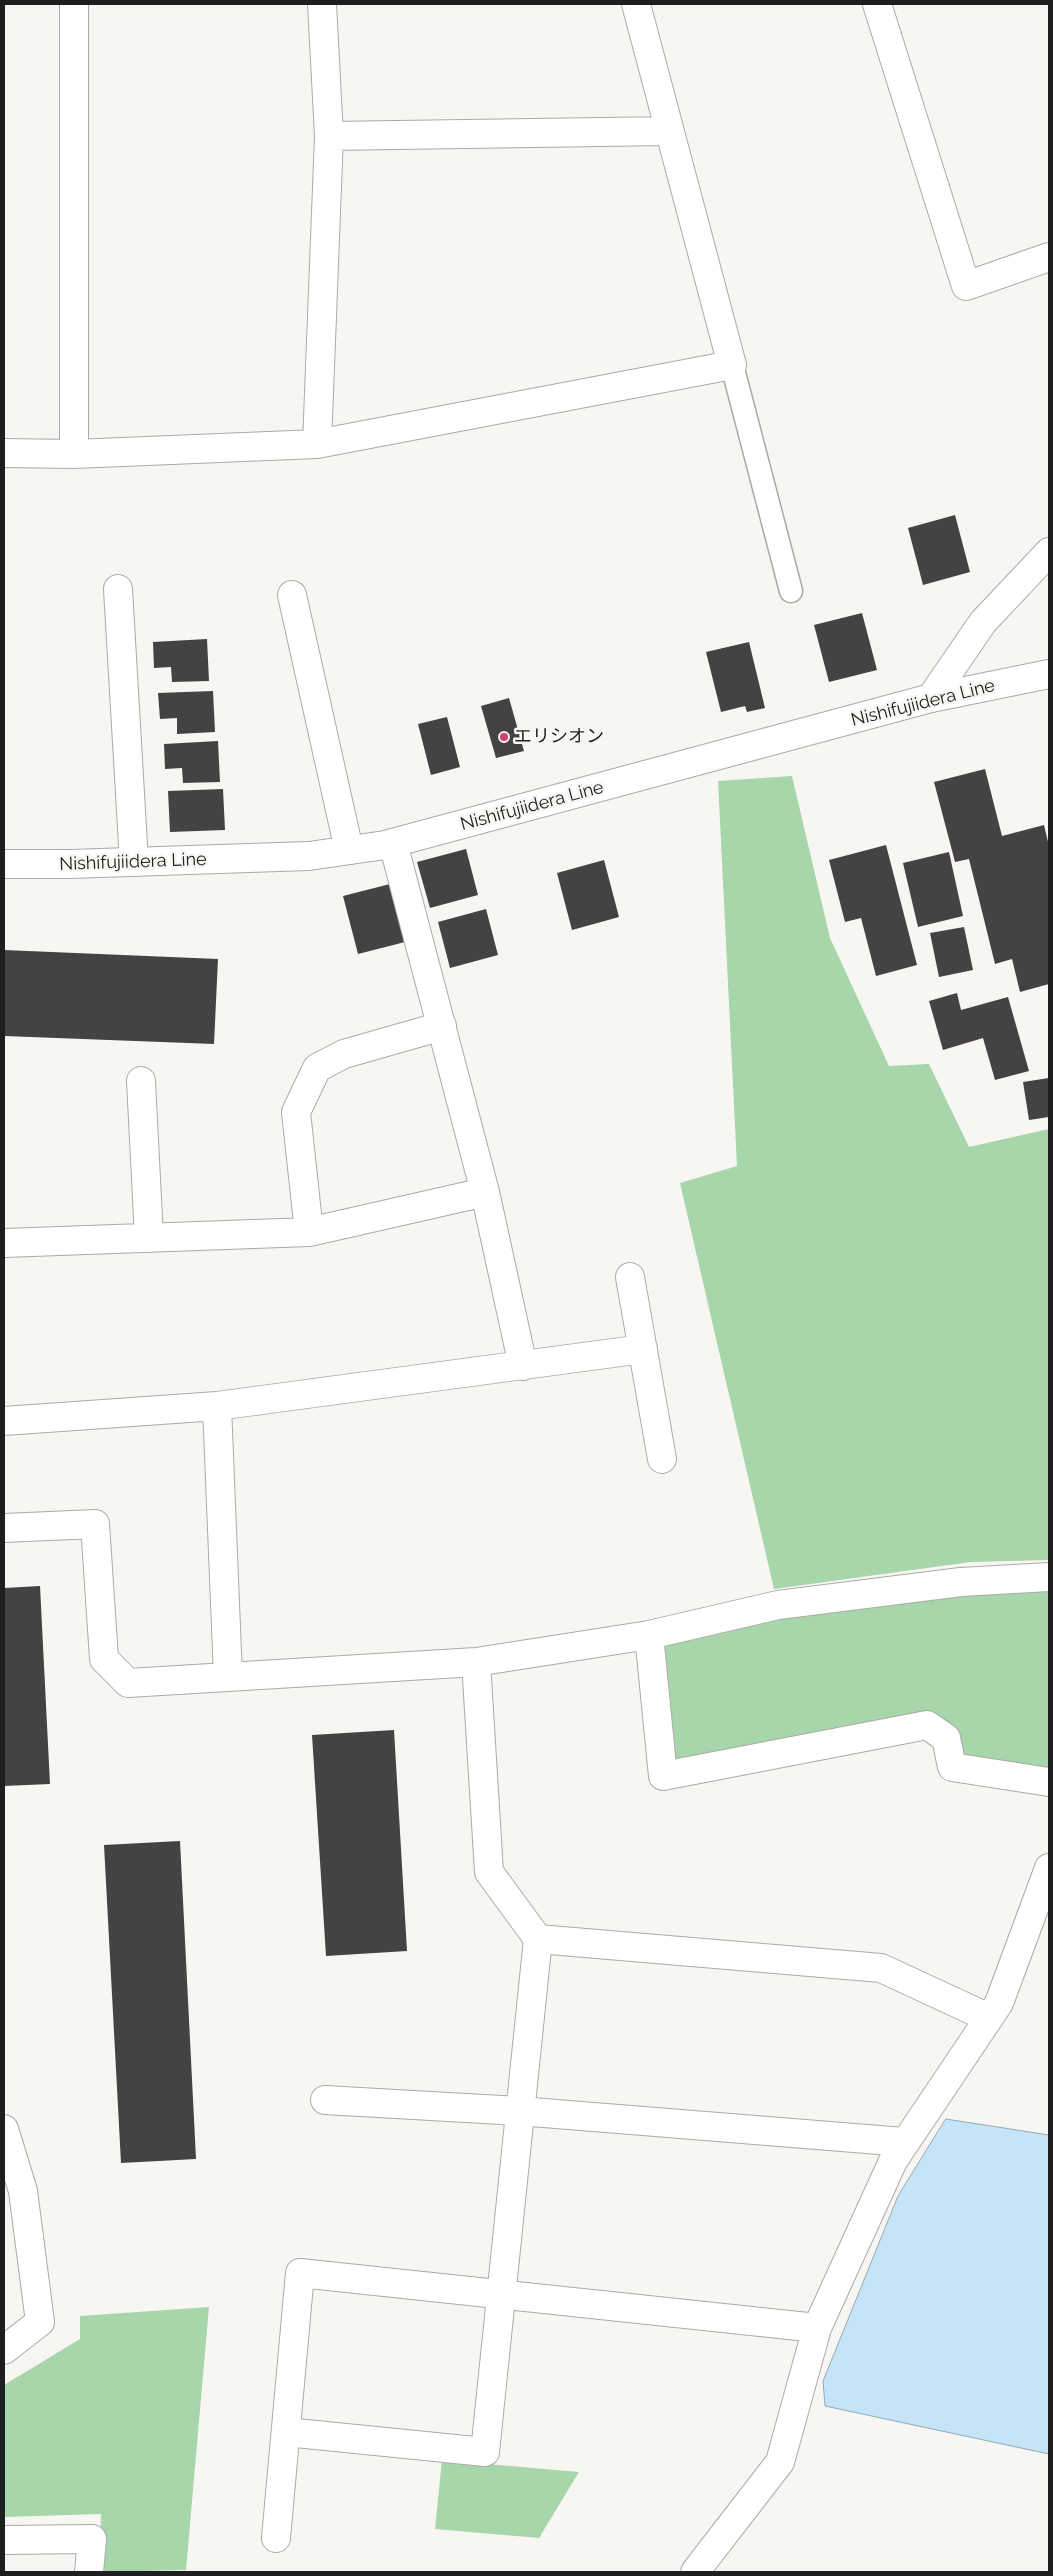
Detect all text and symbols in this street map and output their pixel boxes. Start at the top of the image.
street label: Nishifujiidera Line [849,675,997,731]
place label: エリシオン [514,726,604,748]
marker: エリシオン [498,731,510,743]
street label: Nishifujiidera Line [458,776,606,836]
street label: Nishifujiidera Line [59,849,207,875]

